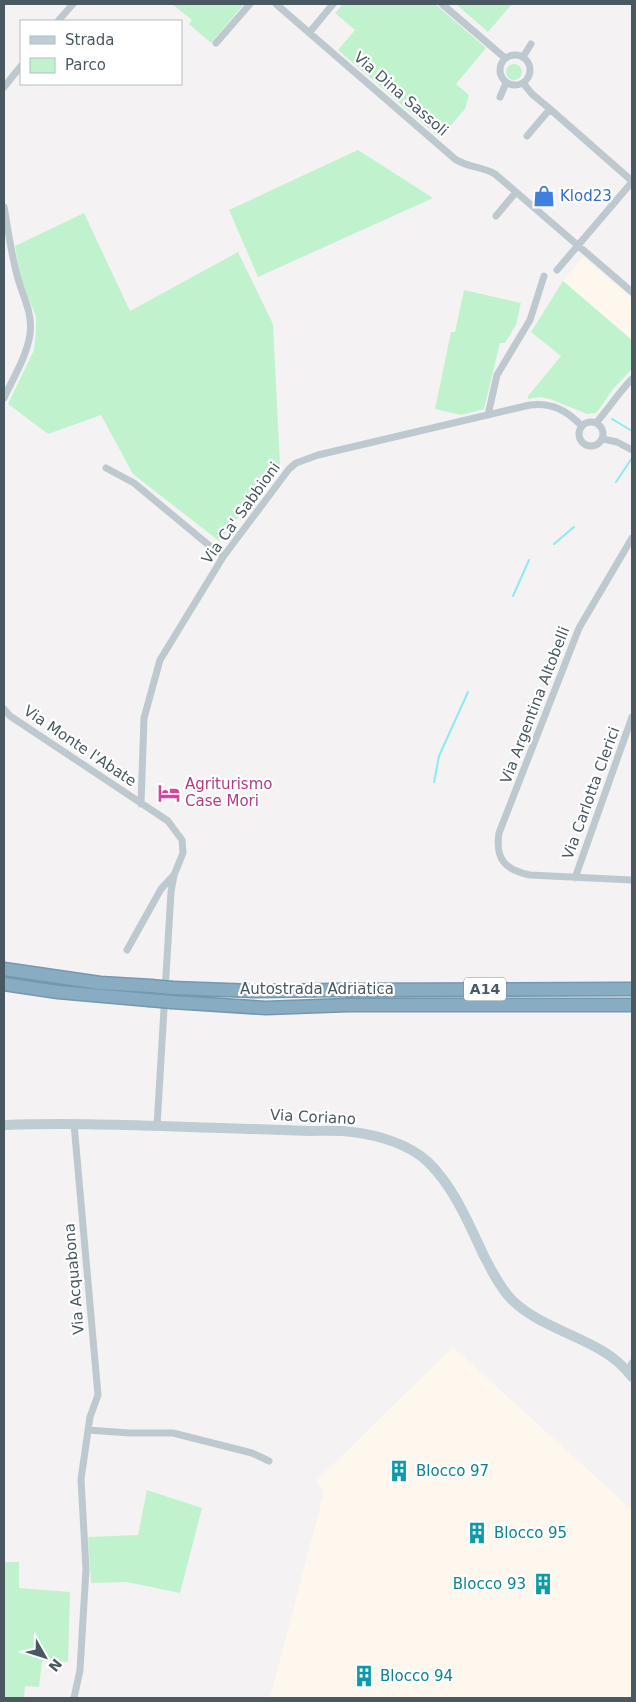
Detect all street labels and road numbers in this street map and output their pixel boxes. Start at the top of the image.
street label: Via Dina Sassoli [350,48,452,140]
street label: Via Ca' Sabbioni [198,459,284,567]
street label: Via Argentina Altobelli [497,624,573,786]
street label: Via Monte l'Abate [20,702,140,790]
street label: Via Carlotta Clerici [559,724,623,862]
road number: A14 [464,978,506,1001]
street label: Autostrada Adriatica [240,980,394,998]
street label: Via Coriano [270,1106,356,1128]
street label: Via Acquabona [60,1222,88,1336]

